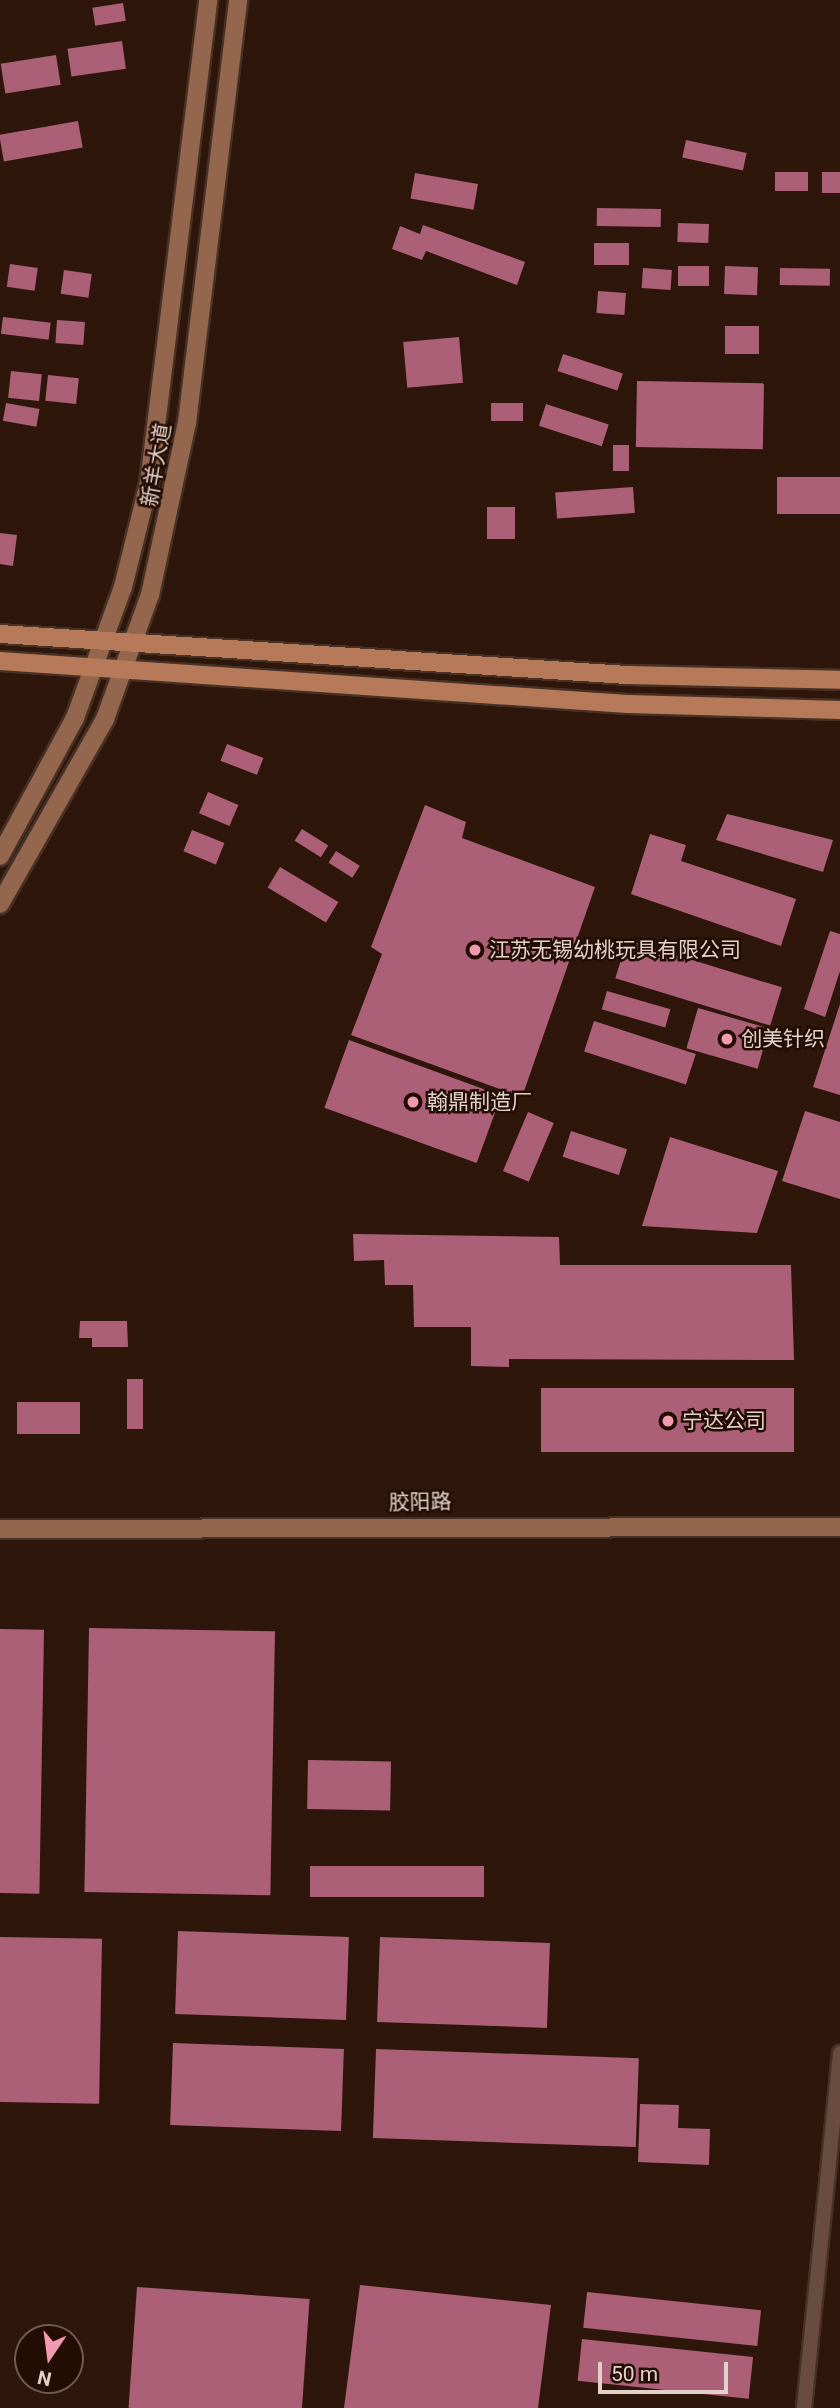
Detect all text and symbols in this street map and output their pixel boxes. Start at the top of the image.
street label: 新羊大道 [136,421,176,509]
place label: 江苏无锡幼桃玩具有限公司 [489,937,741,963]
marker: 江苏无锡幼桃玩具有限公司 [467,942,483,958]
place label: 创美针织 [741,1026,825,1052]
marker: 创美针织 [719,1031,735,1047]
place label: 翰鼎制造厂 [427,1089,532,1115]
marker: 翰鼎制造厂 [405,1094,421,1110]
place label: 宁达公司 [682,1408,766,1434]
marker: 宁达公司 [660,1413,676,1429]
street label: 胶阳路 [388,1489,452,1515]
north arrow [14,2324,84,2394]
scale bar [602,2348,732,2392]
text: 50 m [611,2362,658,2386]
text: N [35,2365,54,2391]

